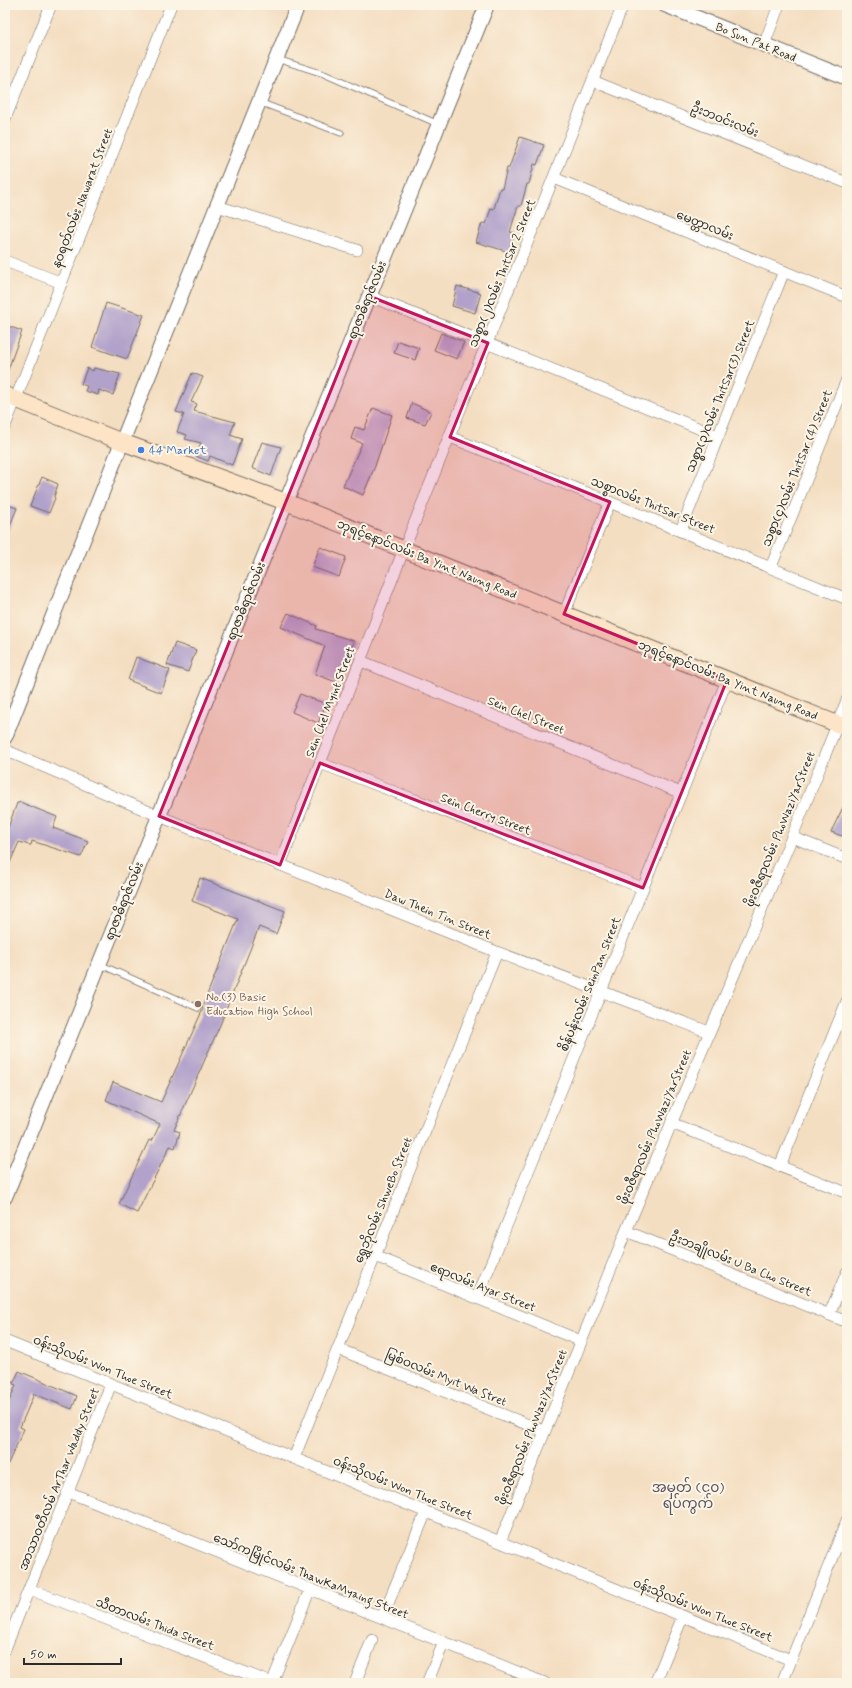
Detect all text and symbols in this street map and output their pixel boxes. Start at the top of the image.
street label: Bo Sun Pat Road [713,19,798,66]
street label: ဦးဘဝင်းလမ်း [688,98,761,143]
street label: နဝရတ်လမ်း Nawarat Street [47,125,118,271]
street label: သစ္စာ(၂)လမ်း ThitSar 2 Street [464,196,541,350]
street label: မေတ္တာလမ်း [673,205,736,246]
street label: ရာဇာဓိရာဇ်လမ်း [343,258,392,342]
street label: သစ္စာ(၃)လမ်း ThitSar(3) Street [681,317,760,476]
street label: သစ္စာ(၄)လမ်း ThitSar (4) Street [757,387,838,550]
place label: 44 Market [149,443,207,459]
marker: 44 Market [136,445,146,455]
street label: သစ္စာလမ်း ThitSar Street [588,472,718,539]
street label: ဘုရင့်နောင်လမ်း Ba Yint Naung Road [334,515,520,604]
street label: ရာဇာဓိရာဇ်လမ်း [222,559,271,643]
street label: ဘုရင့်နောင်လမ်း Ba Yint Naung Road [635,636,821,725]
street label: Sein Chel Myint Street [302,644,360,760]
street label: Sein Chel Street [485,693,567,739]
street label: ဖိုးဝဇီရာလမ်း PhoWaziYarStreet [740,748,821,910]
street label: Sein Cherry Street [438,790,533,840]
street label: ရာဇာဓိရာဇ်လမ်း [100,859,149,943]
street label: Daw Thein Tin Street [382,886,494,944]
street label: စိန်ပန်းလမ်း SeinPan Street [555,914,626,1055]
place label: No.(3) Basic Education High School [206,990,313,1020]
marker: No.(3) Basic Education High School [193,999,203,1009]
street label: ဖိုးဝဇီရာလမ်း PhoWaziYarStreet [614,1046,697,1208]
street label: ရွှေဘိုလမ်း ShweBo Street [349,1134,418,1266]
street label: ဦးဘချိုလမ်း U Ba Cho Street [667,1227,815,1302]
street label: ဧရာလမ်း Ayar Street [427,1258,539,1317]
street label: ဝန်းသိုလမ်း Won Thoe Street [30,1331,176,1404]
street label: မြစ်ဝလမ်း Myit Wa Stret [382,1345,510,1412]
street label: ဖိုးဝဇီရာလမ်း PhoWaziYarStreet [492,1346,573,1508]
street label: အာသာဝတီလမ် ArThar Waddy Street [14,1385,104,1573]
street label: ဝန်းသိုလမ်း Won Thoe Street [330,1452,476,1525]
district label: အမှတ် (၄၀) ရပ်ကွက် [652,1477,724,1515]
street label: သော်ကမြိုင်လမ်း ThawKaMyaing Street [210,1528,412,1625]
street label: ဝန်းသိုလမ်း Won Thoe Street [630,1574,776,1647]
street label: သီတာလမ်း Thida Street [93,1593,217,1655]
scale bar [24,1640,121,1666]
text: 50 m [30,1647,57,1663]

